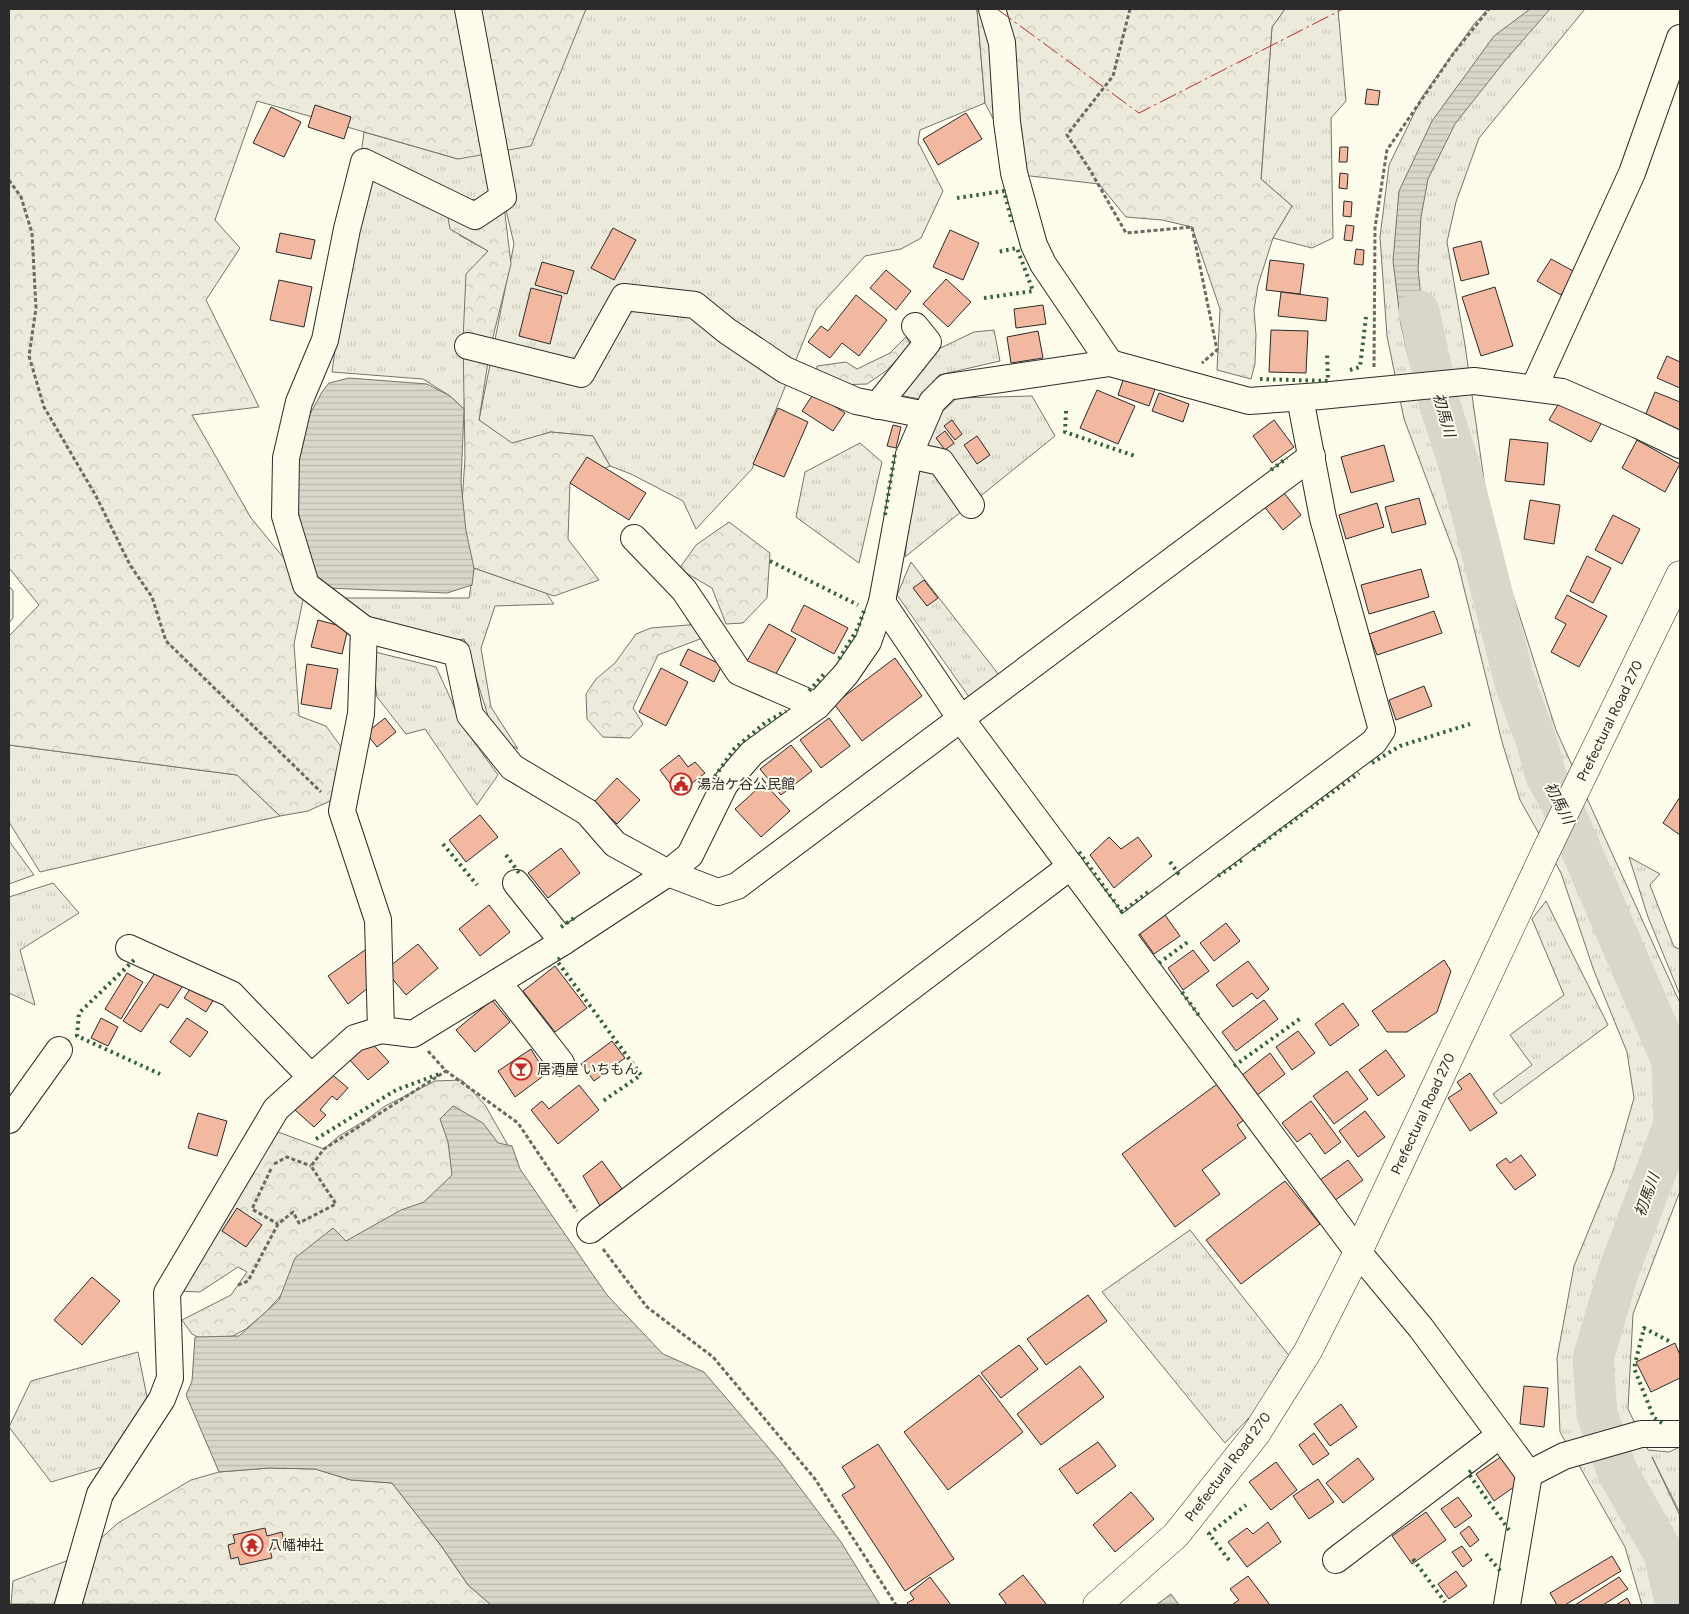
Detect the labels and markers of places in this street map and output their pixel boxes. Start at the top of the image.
public building icon: 湯治ケ谷公民館 [669,772,693,796]
place label: 湯治ケ谷公民館 [697,776,795,793]
bar icon: 居酒屋 いちもん [509,1057,533,1081]
place label: 居酒屋 いちもん [537,1061,638,1078]
temple icon: 八幡神社 [240,1533,264,1557]
place label: 八幡神社 [268,1537,324,1554]

